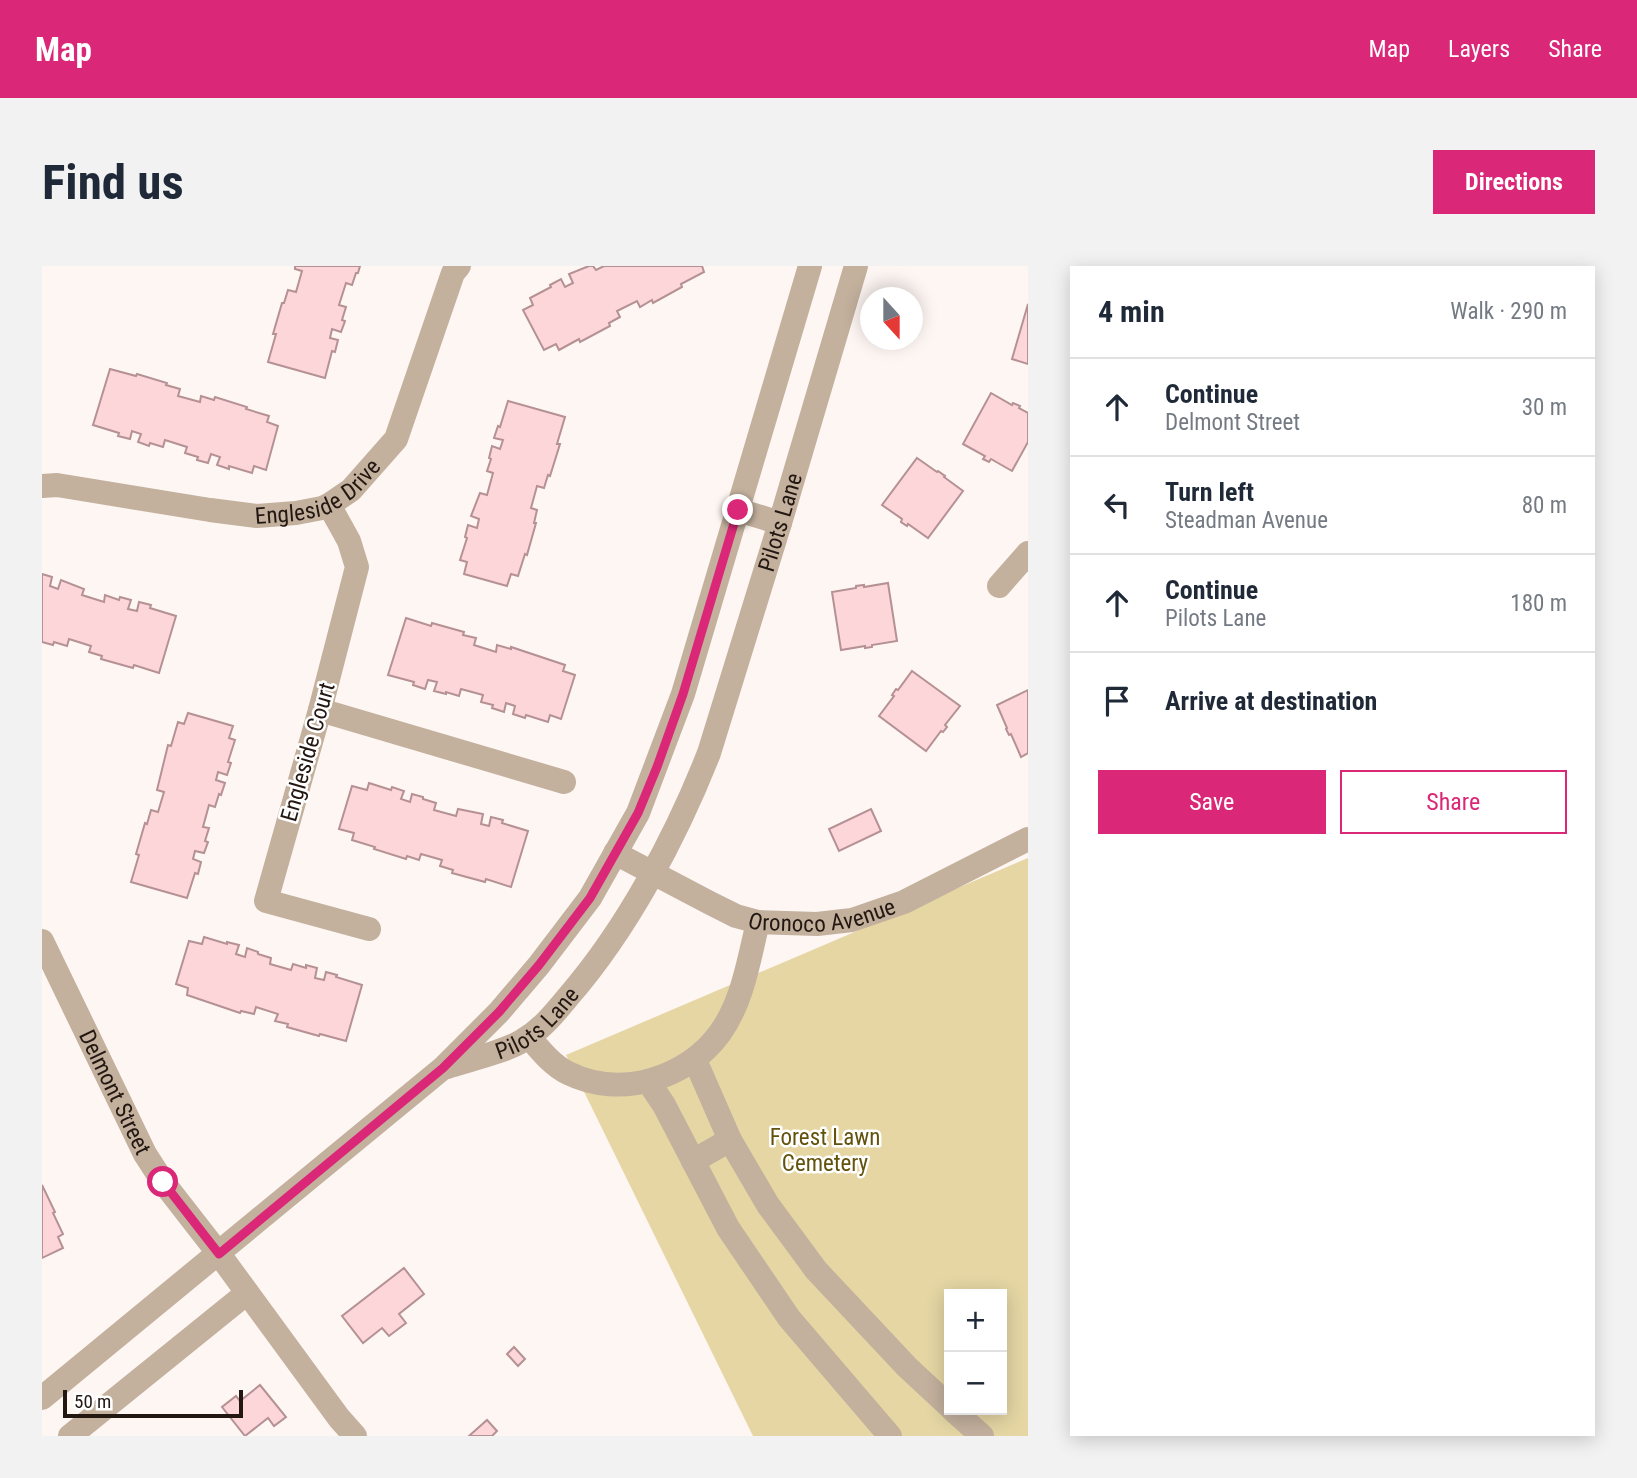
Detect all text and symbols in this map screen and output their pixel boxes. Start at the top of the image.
text: Map [35,30,92,69]
text: Map [1369,35,1410,63]
text: Layers [1448,35,1510,63]
text: Share [1548,35,1602,63]
button: Directions [1433,150,1595,214]
text: Find us [42,154,184,211]
north arrow [860,287,923,350]
text: 4 min [1098,294,1165,329]
text: Walk · 290 m [1450,298,1567,325]
text: Continue [1165,379,1258,409]
icon: ahead [1098,388,1136,426]
text: 30 m [1522,394,1567,421]
text: Delmont Street [1165,409,1300,436]
street label: Engleside Drive [254,453,386,530]
street label: Pilots Lane [752,470,808,575]
text: Turn left [1165,477,1254,507]
icon: left [1098,486,1136,524]
text: 80 m [1522,492,1567,519]
route end [722,494,753,525]
text: Steadman Avenue [1165,507,1328,534]
text: Continue [1165,575,1258,605]
icon: ahead [1098,584,1136,622]
text: 180 m [1510,590,1567,617]
text: Pilots Lane [1165,605,1266,632]
street label: Engleside Court [275,679,341,825]
icon: arrive [1098,682,1136,720]
text: Arrive at destination [1165,686,1377,716]
button: Save [1098,770,1326,834]
button: Share [1340,770,1567,834]
street label: Oronoco Avenue [745,893,899,938]
street label: Pilots Lane [492,981,584,1065]
street label: Delmont Street [74,1025,157,1159]
park label: Forest Lawn Cemetery [770,1124,880,1177]
route start [147,1166,178,1197]
map controls [944,1289,1007,1415]
button: + [944,1289,1007,1352]
button: − [944,1352,1007,1415]
scale bar [63,1387,243,1419]
text: 50 m [74,1390,111,1413]

